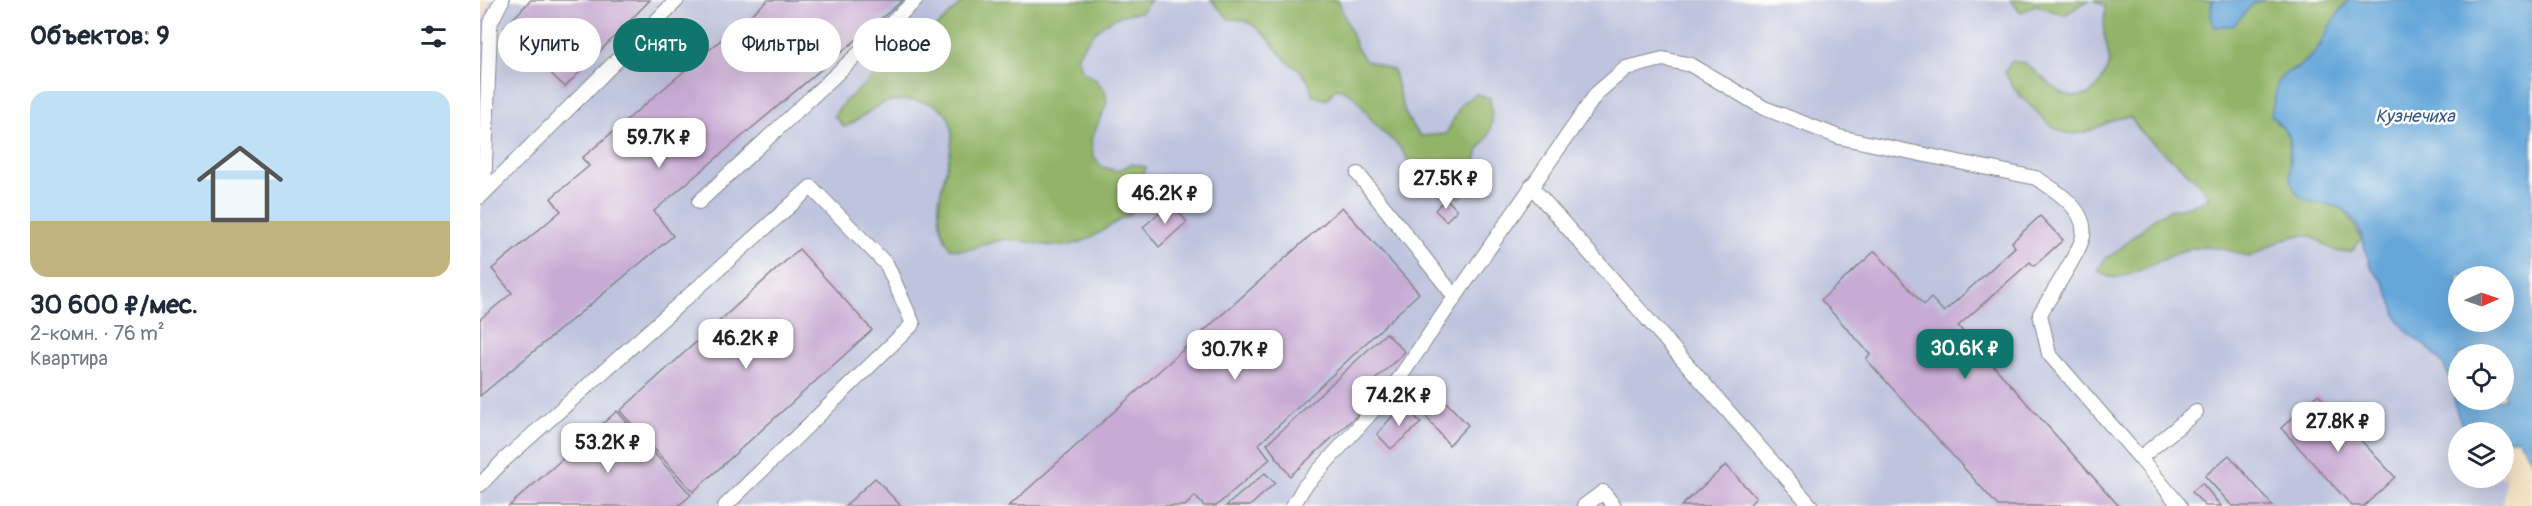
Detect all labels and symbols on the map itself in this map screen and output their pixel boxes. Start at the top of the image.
water label: Кузнечиха [2375,105,2456,128]
pin: 59.7K ₽ [604,118,714,169]
pin: 27.5K ₽ [1391,159,1501,210]
pin: 46.2K ₽ [1110,174,1220,225]
north arrow [2448,266,2514,332]
pin: 46.2K ₽ [691,319,801,370]
pin: 30.6K ₽ [1910,329,2020,380]
pin: 30.7K ₽ [1180,330,1290,381]
pin: 74.2K ₽ [1344,376,1454,427]
pin: 27.8K ₽ [2283,402,2393,453]
pin: 53.2K ₽ [553,423,663,474]

